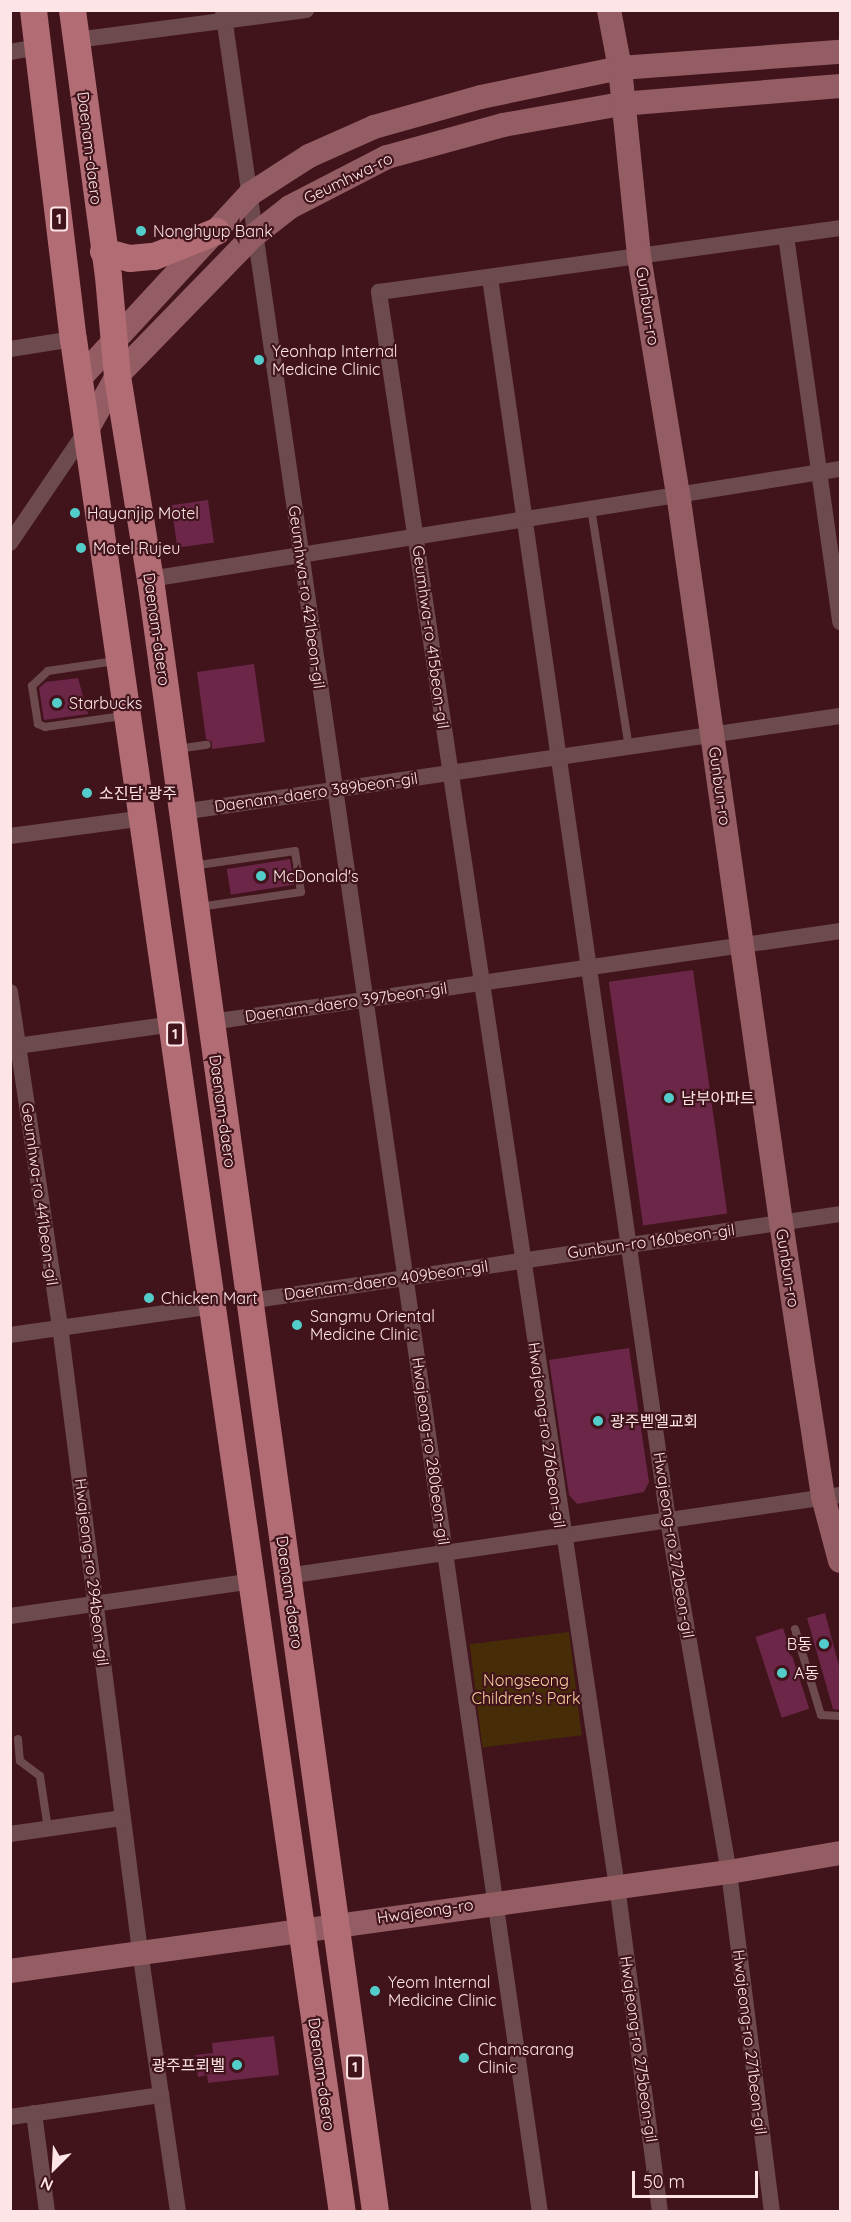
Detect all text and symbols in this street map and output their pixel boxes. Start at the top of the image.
street label: Daenam-daero [74,90,106,206]
street label: Geumhwa-ro [300,148,396,208]
road number: 1 [50,207,68,231]
place label: Nonghyup Bank [153,221,273,241]
marker: Nonghyup Bank [134,224,148,238]
street label: Gunbun-ro [632,265,664,347]
place label: Yeonhap Internal Medicine Clinic [272,341,398,379]
marker: Yeonhap Internal Medicine Clinic [250,351,268,369]
place label: Hayanjip Motel [87,503,199,523]
street label: Geumhwa-ro 421beon-gil [285,504,329,690]
marker: Hayanjip Motel [68,506,82,520]
place label: Motel Rujeu [93,538,180,558]
marker: Motel Rujeu [74,541,88,555]
street label: Geumhwa-ro 415beon-gil [409,544,453,730]
street label: Daenam-daero [140,571,174,687]
place label: Starbucks [69,693,142,713]
marker: Starbucks [50,696,64,710]
street label: Gunbun-ro [705,745,735,827]
street label: Daenam-daero 389beon-gil [213,768,419,816]
place label: 소진담 광주 [99,783,177,803]
marker: 소진담 광주 [80,786,94,800]
place label: McDonald's [273,866,359,886]
marker: McDonald's [254,869,268,883]
street label: Daenam-daero 397beon-gil [244,978,448,1026]
road number: 1 [166,1022,184,1046]
street label: Daenam-daero [206,1053,240,1169]
place label: 남부아파트 [681,1088,755,1108]
marker: 남부아파트 [662,1091,676,1105]
street label: Geumhwa-ro 441beon-gil [18,1101,62,1287]
street label: Gunbun-ro 160beon-gil [566,1220,736,1262]
street label: Gunbun-ro [772,1227,804,1309]
street label: Daenam-daero 409beon-gil [283,1256,489,1304]
place label: Chicken Mart [161,1288,258,1308]
marker: Chicken Mart [142,1291,156,1305]
place label: Sangmu Oriental Medicine Clinic [310,1306,435,1344]
marker: Sangmu Oriental Medicine Clinic [288,1316,306,1334]
street label: Hwajeong-ro 276beon-gil [524,1341,570,1529]
street label: Hwajeong-ro 280beon-gil [408,1356,454,1546]
place label: 광주벧엘교회 [610,1411,698,1431]
marker: 광주벧엘교회 [591,1414,605,1428]
street label: Hwajeong-ro 272beon-gil [650,1451,698,1639]
street label: Hwajeong-ro 294beon-gil [71,1477,113,1667]
street label: Daenam-daero [273,1534,307,1650]
place label: B동 [787,1634,812,1654]
marker: B동 [817,1637,831,1651]
place label: A동 [794,1663,819,1683]
marker: A동 [775,1666,789,1680]
park label: Nongseong Children's Park [471,1670,581,1708]
street label: Hwajeong-ro [375,1895,475,1927]
street label: Hwajeong-ro 271beon-gil [729,1948,771,2136]
street label: Hwajeong-ro 275beon-gil [616,1955,662,2143]
place label: Yeom Internal Medicine Clinic [388,1972,496,2010]
marker: Yeom Internal Medicine Clinic [366,1982,384,2000]
street label: Daenam-daero [305,2016,339,2132]
place label: Chamsarang Clinic [478,2039,574,2077]
marker: Chamsarang Clinic [455,2049,473,2067]
place label: 광주프뢰벨 [151,2055,225,2075]
road number: 1 [346,2055,364,2079]
marker: 광주프뢰벨 [230,2058,244,2072]
north arrow [24,2138,84,2198]
scale bar [635,2159,761,2197]
text: 50 m [643,2170,685,2193]
text: N [37,2173,56,2196]

